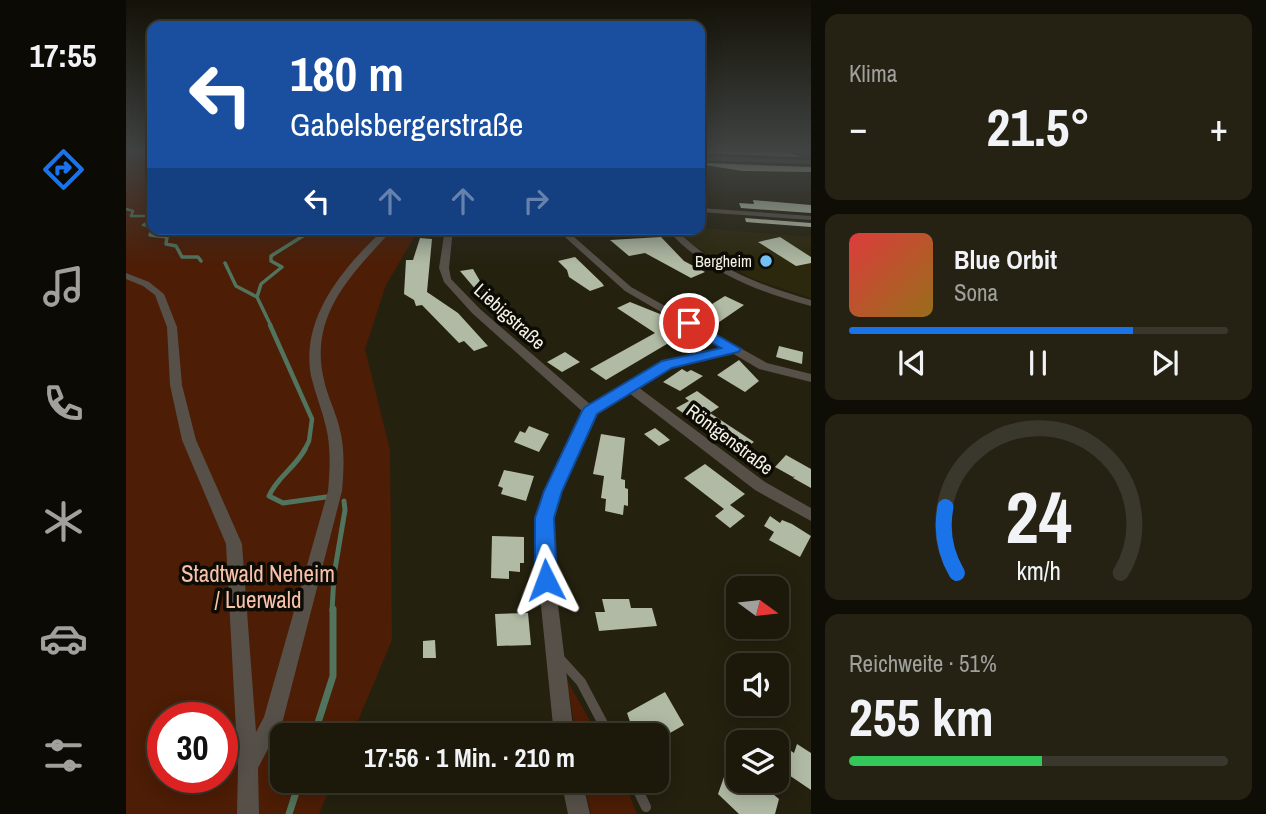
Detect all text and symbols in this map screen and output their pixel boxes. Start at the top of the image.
text: 17:55 [29,34,97,77]
text: 180 m [290,40,404,106]
icon: left [175,49,266,140]
text: Klima [849,58,897,89]
text: 21.5° [987,92,1090,162]
text: − [849,102,867,153]
text: + [1210,102,1228,153]
text: Gabelsbergerstraße [290,103,523,146]
icon: directions [39,145,88,194]
icon: left [298,182,336,220]
icon: ahead [371,182,409,220]
icon: ahead [444,182,482,220]
icon: right [517,182,555,220]
text: Blue Orbit [954,242,1057,277]
place label: Bergheim [695,250,752,272]
marker: Bergheim [758,253,774,269]
icon: music [39,262,88,311]
street label: Liebigstraße [469,277,551,355]
text: Sona [954,277,998,308]
pin [659,293,719,353]
icon: arrive [670,304,708,342]
icon: previous [893,344,931,382]
icon: pause [1019,344,1057,382]
icon: next [1146,344,1184,382]
icon: phone [39,379,88,428]
street label: Röntgenstraße [681,398,779,480]
text: 24 [1005,468,1072,566]
icon: climate [39,497,88,546]
position arrow [509,543,583,617]
text: km/h [1016,554,1061,588]
park label: Stadtwald Neheim / Luerwald [181,558,335,615]
north arrow [726,576,789,639]
map controls [726,576,789,793]
icon: car [39,614,88,663]
text: Reichweite · 51% [849,648,997,679]
button: sound [726,653,789,716]
text: 255 km [849,682,994,752]
speed limit sign: 30 [147,702,238,793]
button: layers [726,730,789,793]
icon: filters [39,731,88,780]
text: 17:56 · 1 Min. · 210 m [364,740,575,775]

